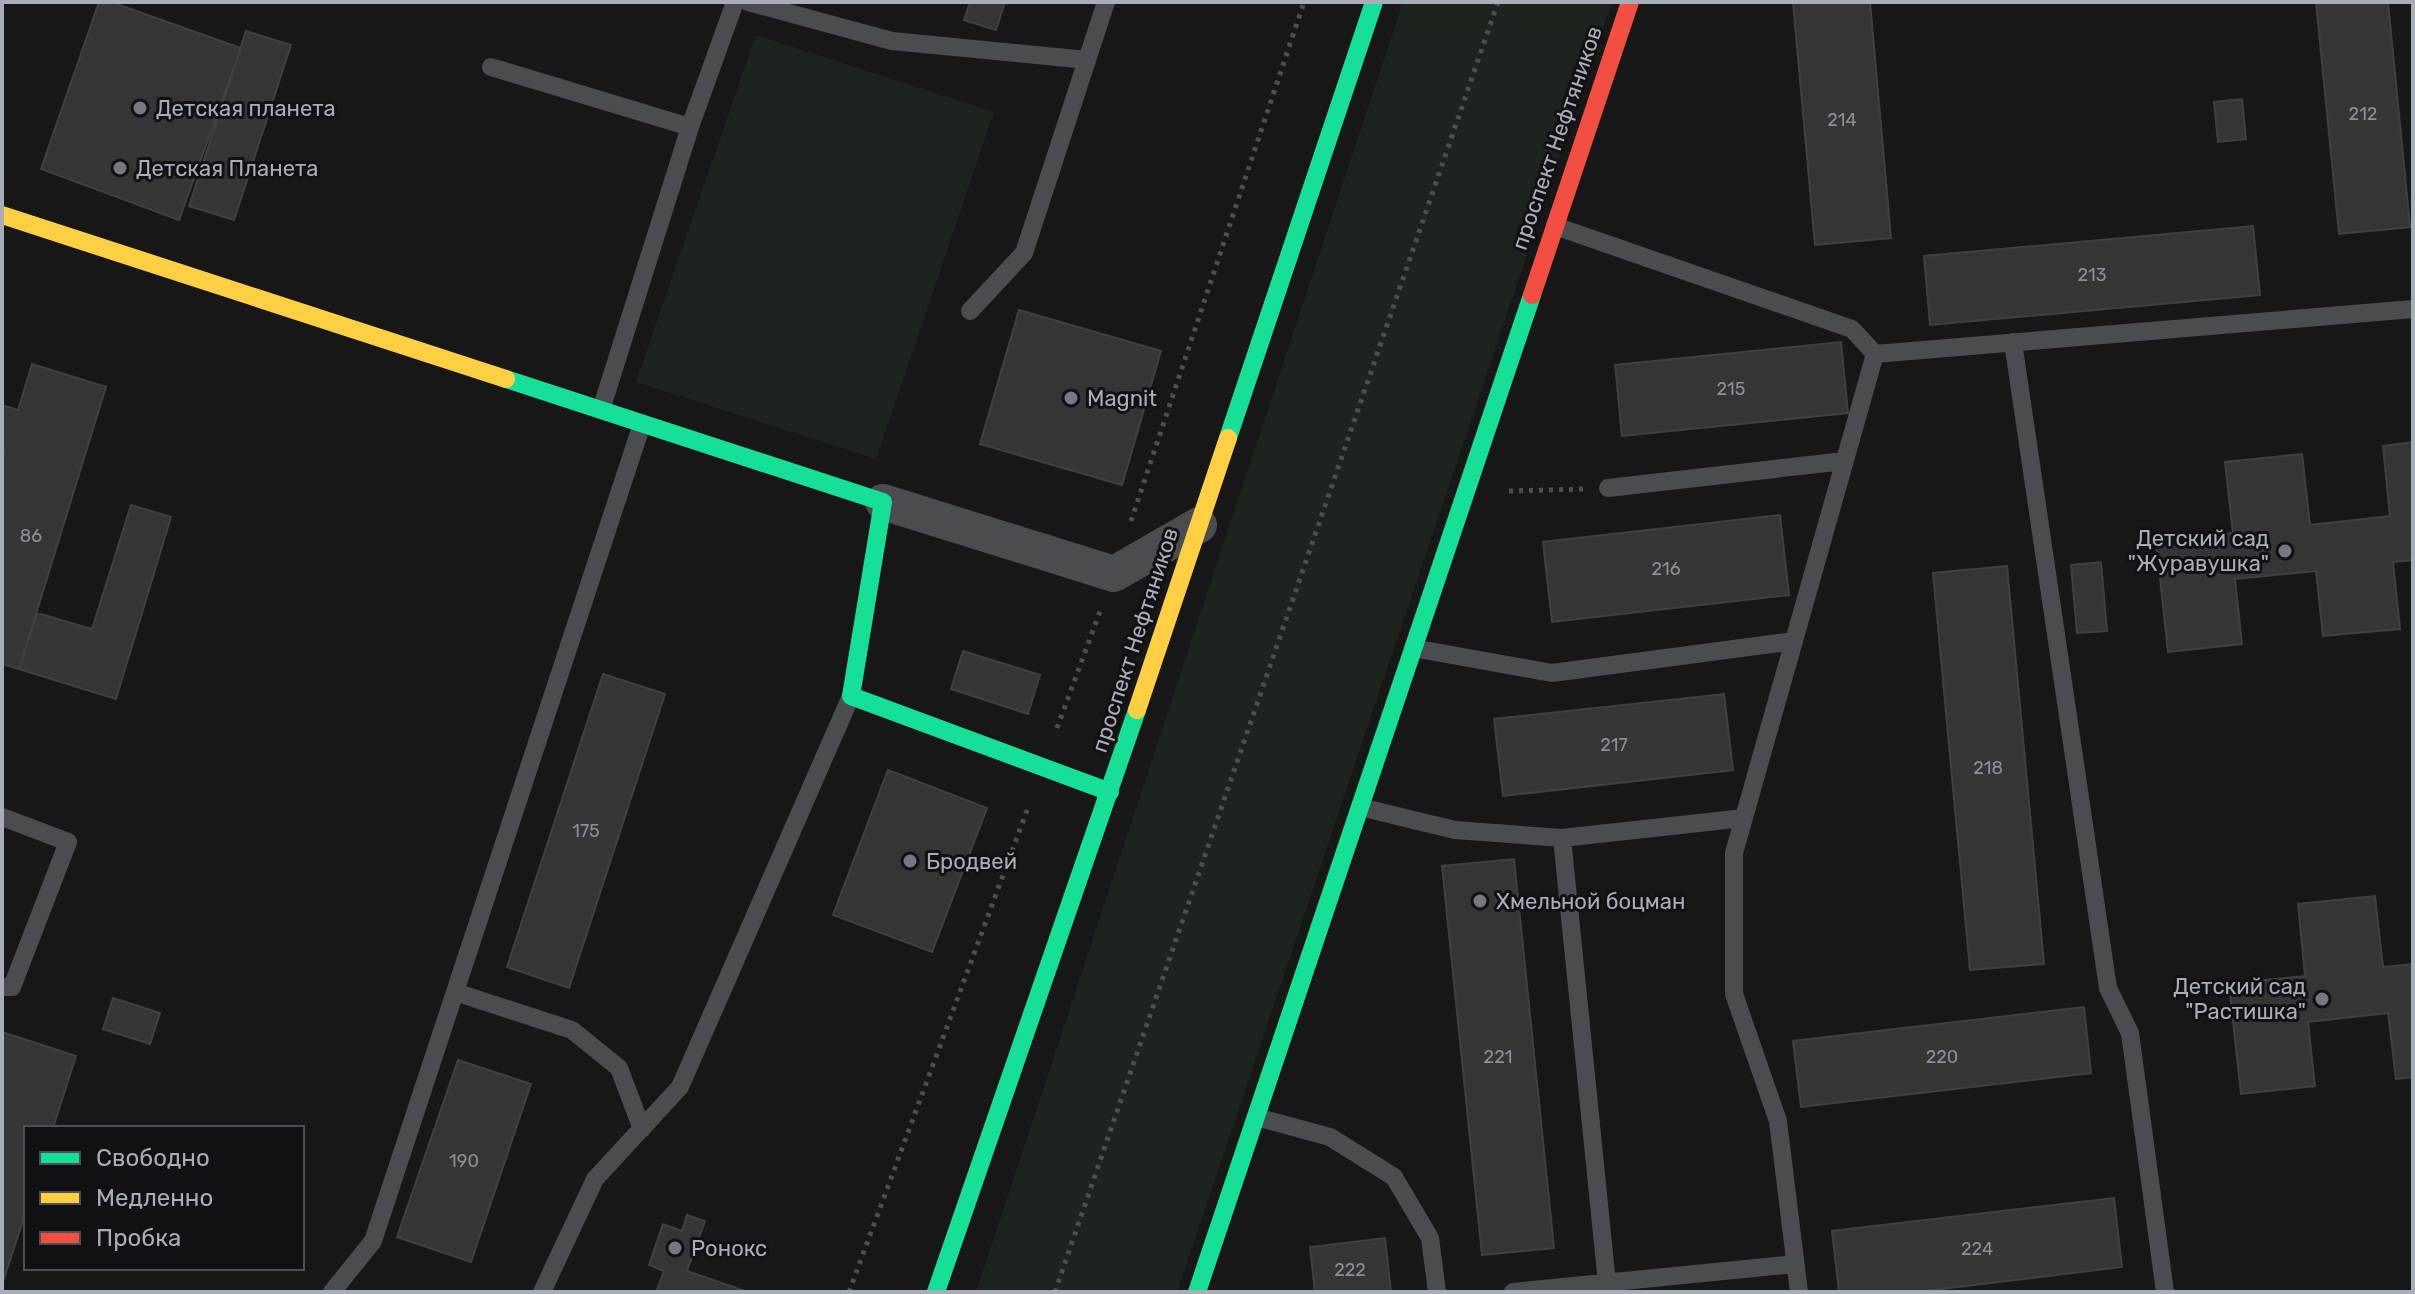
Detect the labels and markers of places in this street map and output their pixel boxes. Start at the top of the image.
place label: Детская планета [156,95,336,122]
marker: Детская планета [131,99,149,117]
place label: Детская Планета [136,155,318,182]
marker: Детская Планета [111,159,129,177]
place label: Magnit [1087,385,1157,412]
marker: Magnit [1062,389,1080,407]
place label: Детский сад "Журавушка" [2128,525,2269,577]
marker: Детский сад "Журавушка" [2276,542,2294,560]
place label: Бродвей [926,848,1017,875]
marker: Бродвей [901,852,919,870]
place label: Хмельной боцман [1496,888,1685,915]
marker: Хмельной боцман [1471,892,1489,910]
place label: Детский сад "Растишка" [2173,973,2306,1025]
marker: Детский сад "Растишка" [2313,990,2331,1008]
place label: Ронокс [691,1235,767,1262]
marker: Ронокс [666,1239,684,1257]

